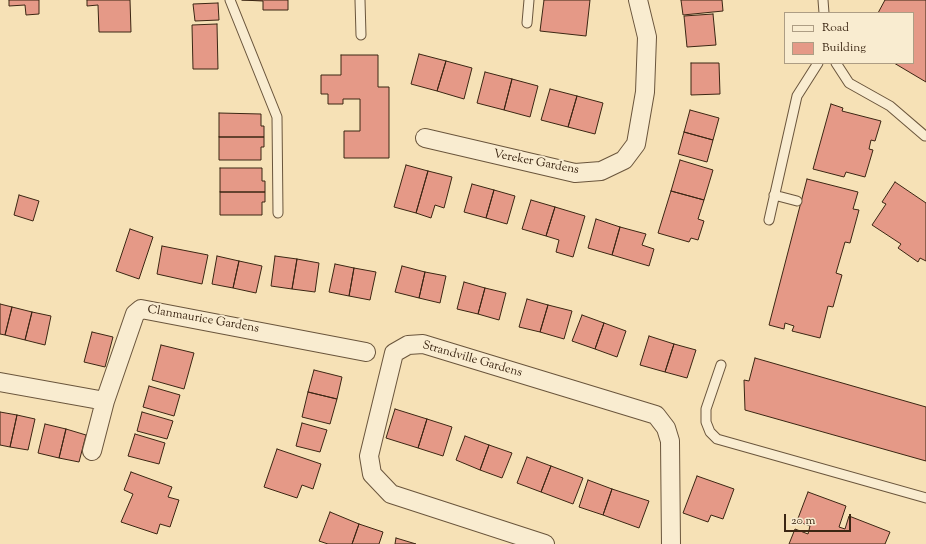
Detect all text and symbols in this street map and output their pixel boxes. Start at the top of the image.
legend [784,12,914,64]
text: Road [822,19,849,37]
text: Building [822,39,866,57]
street label: Vereker Gardens [492,148,580,178]
street label: Clanmaurice Gardens [146,303,260,337]
street label: Strandville Gardens [420,339,524,381]
scale bar [786,506,853,532]
text: 20 m [791,512,815,530]

